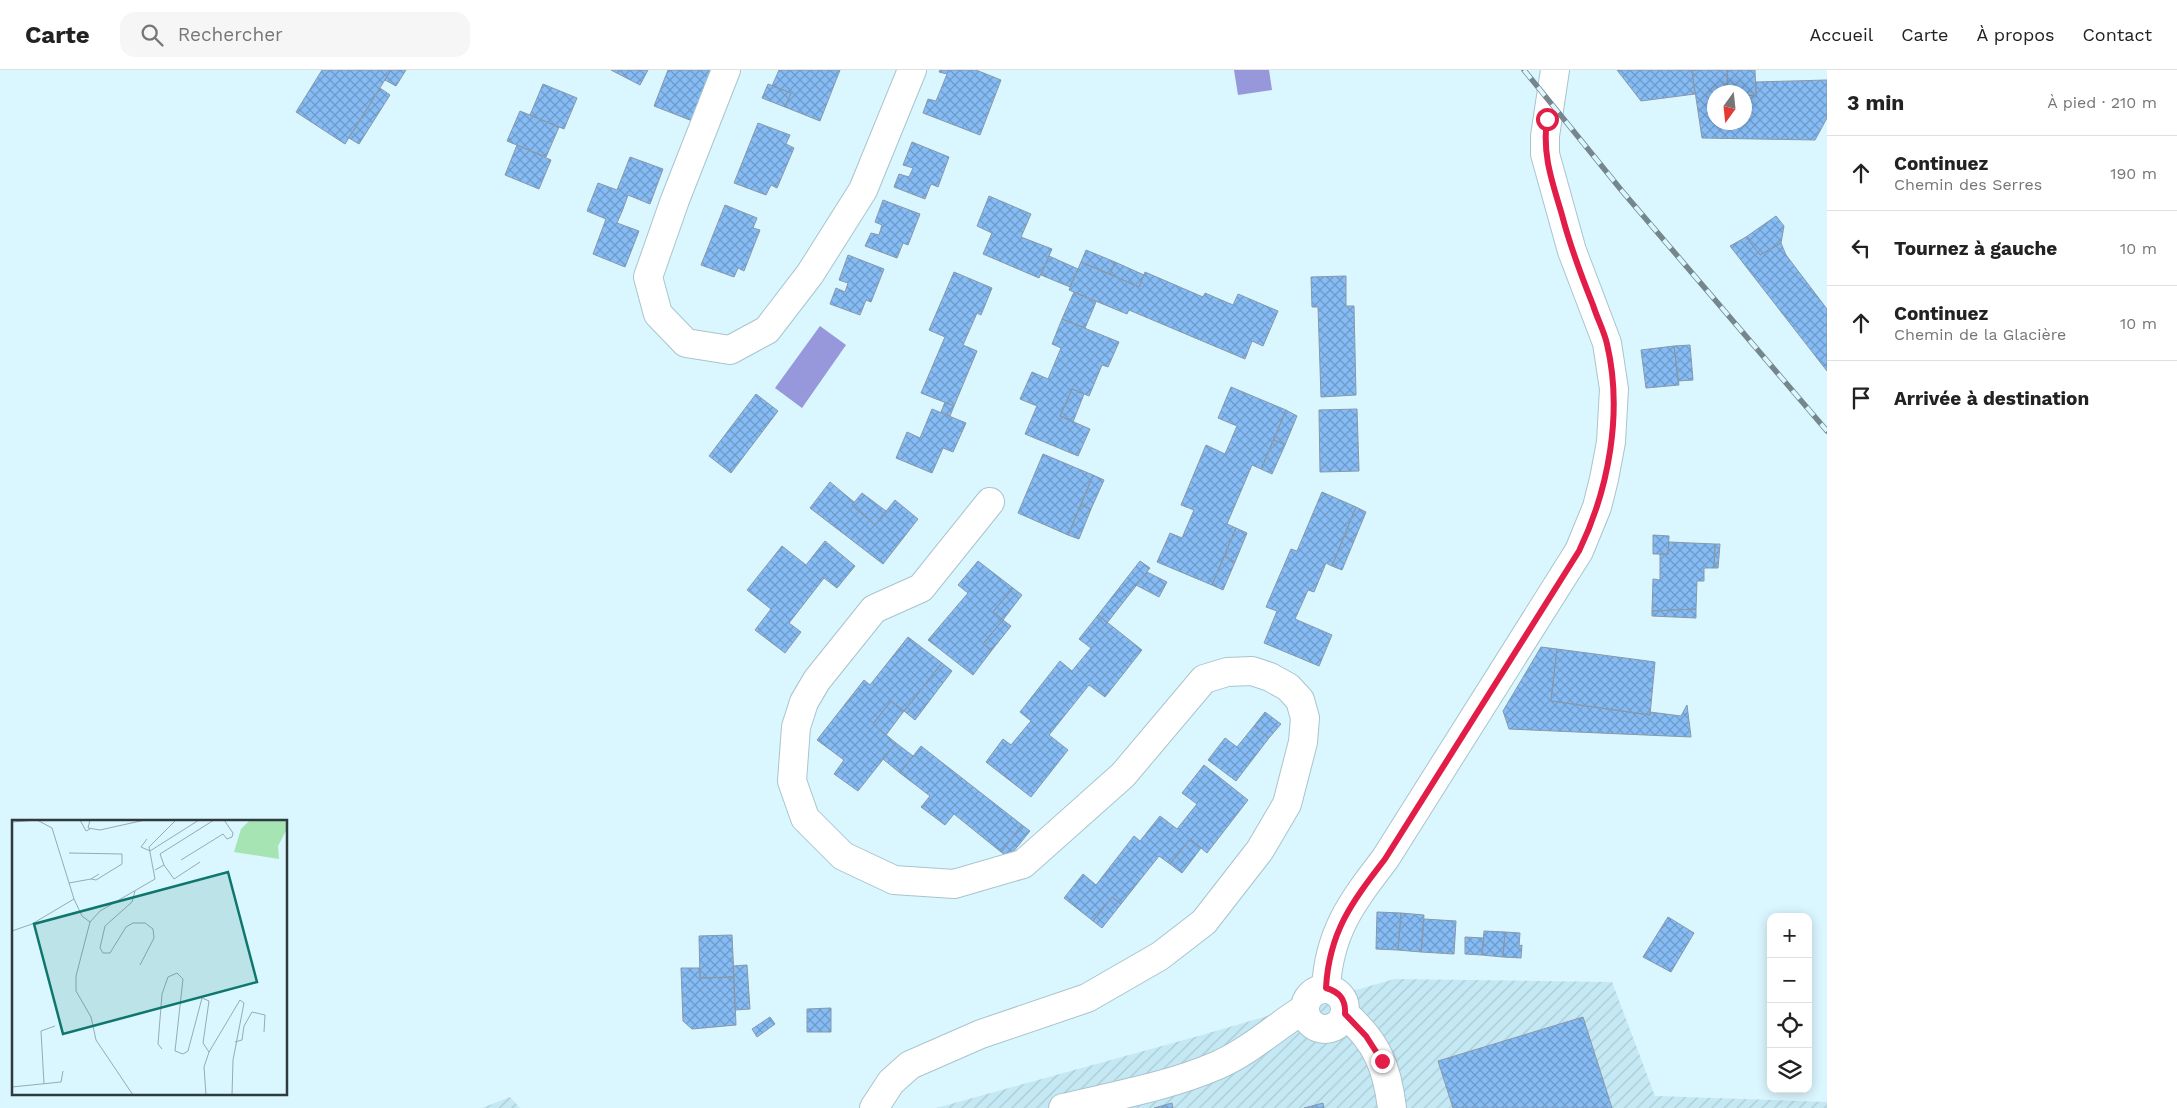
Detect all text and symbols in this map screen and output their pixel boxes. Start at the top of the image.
search box [120,12,470,57]
text: Carte [25,21,90,49]
icon: search [138,21,166,49]
text: Rechercher [178,23,283,46]
text: Accueil [1810,24,1873,45]
text: Carte [1901,24,1948,45]
text: À propos [1976,24,2054,45]
text: Contact [2082,24,2152,45]
north arrow [1707,85,1752,130]
text: 3 min [1847,90,1904,115]
text: À pied · 210 m [2047,93,2157,112]
route start [1536,108,1559,131]
text: Continuez [1894,152,1988,175]
icon: ahead [1847,159,1875,187]
text: 190 m [2110,164,2157,183]
text: Chemin des Serres [1894,175,2042,194]
icon: left [1847,234,1875,262]
text: Tournez à gauche [1894,237,2057,260]
text: 10 m [2120,239,2157,258]
text: Continuez [1894,302,1988,325]
icon: ahead [1847,309,1875,337]
text: 10 m [2120,314,2157,333]
text: Chemin de la Glacière [1894,325,2066,344]
icon: arrive [1847,384,1875,412]
text: Arrivée à destination [1894,387,2089,410]
inset map [12,820,288,1096]
map controls [1767,913,1812,1093]
button: + [1767,913,1812,958]
button: − [1767,958,1812,1003]
button: locate [1767,1003,1812,1048]
button: layers [1767,1048,1812,1093]
route end [1371,1050,1394,1073]

